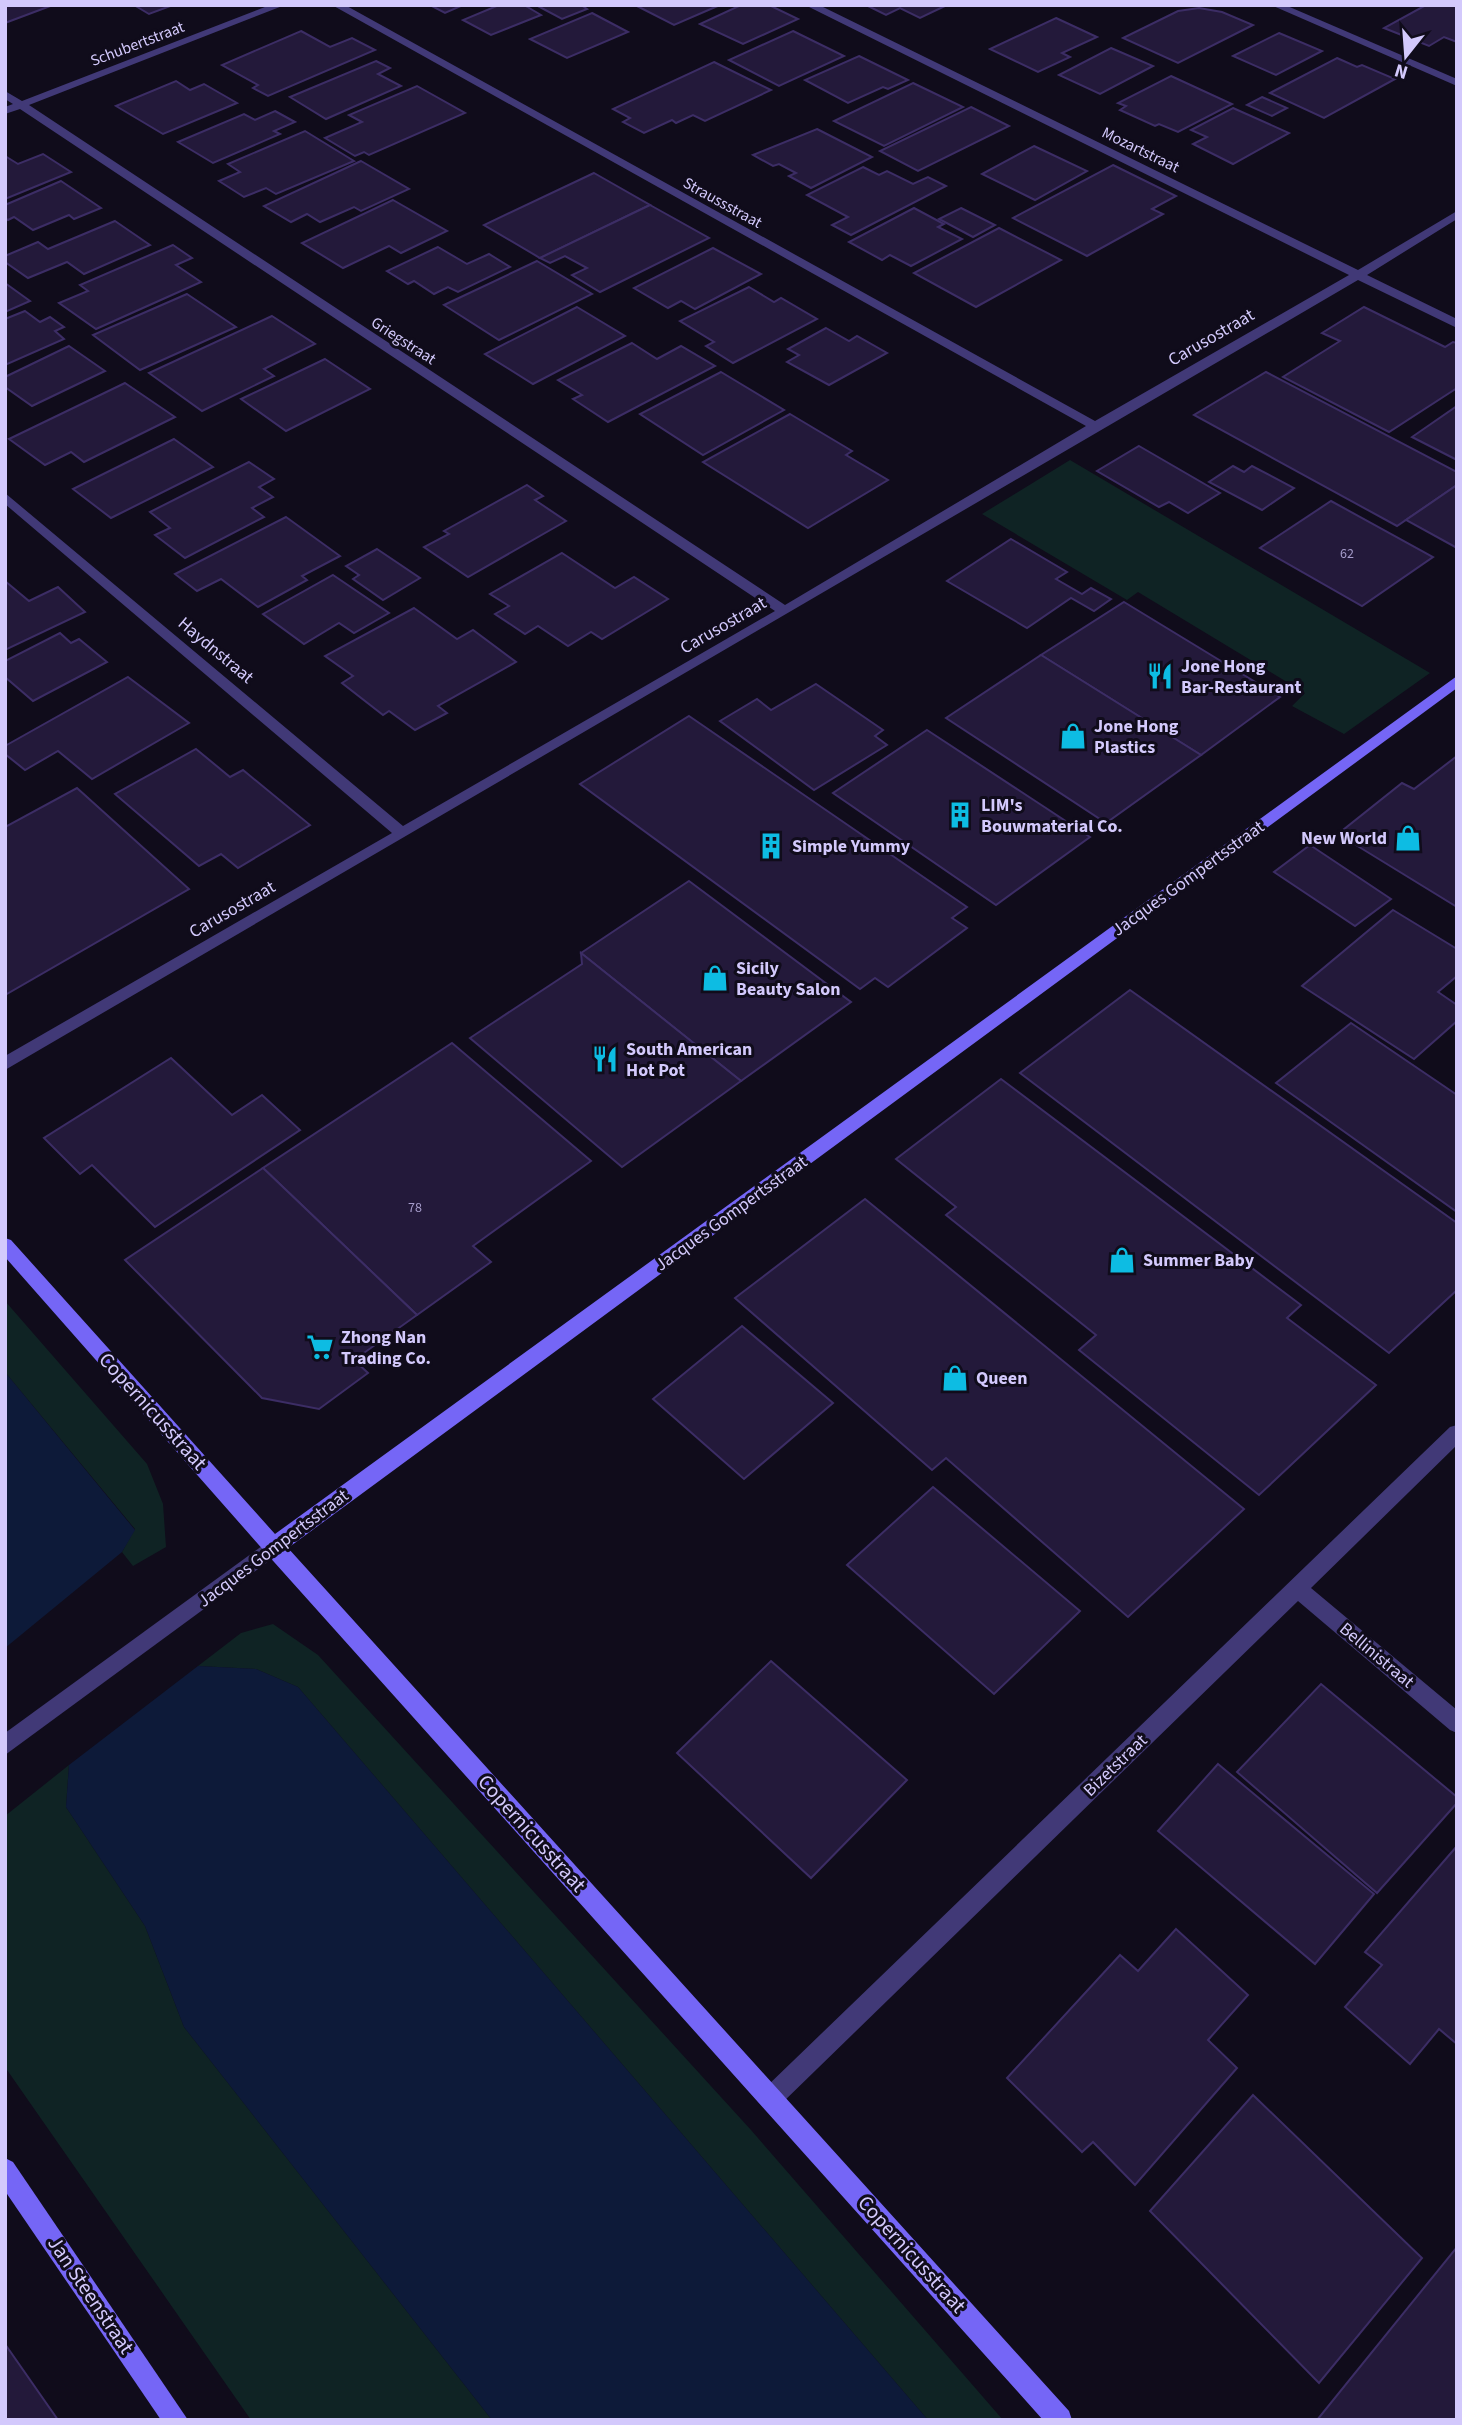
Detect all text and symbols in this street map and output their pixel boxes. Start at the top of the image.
street label: Schubertstraat [87,16,188,72]
north arrow [1371,21,1441,91]
text: N [1391,56,1411,86]
street label: Mozartstraat [1098,122,1184,178]
street label: Straussstraat [679,172,766,234]
street label: Carusostraat [1164,303,1259,372]
street label: Griegstraat [367,312,441,370]
house number: 62 [1340,544,1354,564]
street label: Carusostraat [676,591,771,660]
street label: Haydnstraat [172,611,259,690]
place label: Jone Hong Bar-Restaurant [1181,654,1301,700]
restaurant icon: Jone Hong Bar-Restaurant [1145,661,1175,691]
place label: Jone Hong Plastics [1094,714,1179,760]
shop icon: Jone Hong Plastics [1058,721,1088,751]
place label: LIM's Bouwmaterial Co. [981,793,1123,839]
building icon: LIM's Bouwmaterial Co. [945,800,975,830]
street label: Jacques Gompertsstraat [1107,815,1270,942]
shop icon: New World [1393,823,1423,853]
place label: New World [1301,826,1387,851]
building icon: Simple Yummy [756,831,786,861]
place label: Simple Yummy [792,834,911,859]
street label: Carusostraat [185,875,280,944]
place label: Sicily Beauty Salon [736,956,841,1002]
shop icon: Sicily Beauty Salon [700,963,730,993]
place label: South American Hot Pot [626,1037,752,1083]
restaurant icon: South American Hot Pot [590,1044,620,1074]
street label: Jacques Gompertsstraat [650,1150,813,1277]
house number: 78 [408,1198,422,1218]
shop icon: Summer Baby [1107,1245,1137,1275]
place label: Summer Baby [1143,1248,1255,1273]
place label: Zhong Nan Trading Co. [341,1325,431,1371]
supermarket icon: Zhong Nan Trading Co. [305,1332,335,1362]
street label: Copernicusstraat [92,1345,214,1477]
shop icon: Queen [940,1363,970,1393]
place label: Queen [976,1366,1027,1391]
street label: Jacques Gompertsstraat [193,1483,354,1613]
street label: Bellinistraat [1334,1617,1419,1694]
street label: Bizetstraat [1078,1729,1153,1802]
street label: Copernicusstraat [471,1767,593,1899]
street label: Copernicusstraat [851,2188,973,2320]
street label: Jan Steenstraat [40,2230,142,2360]

